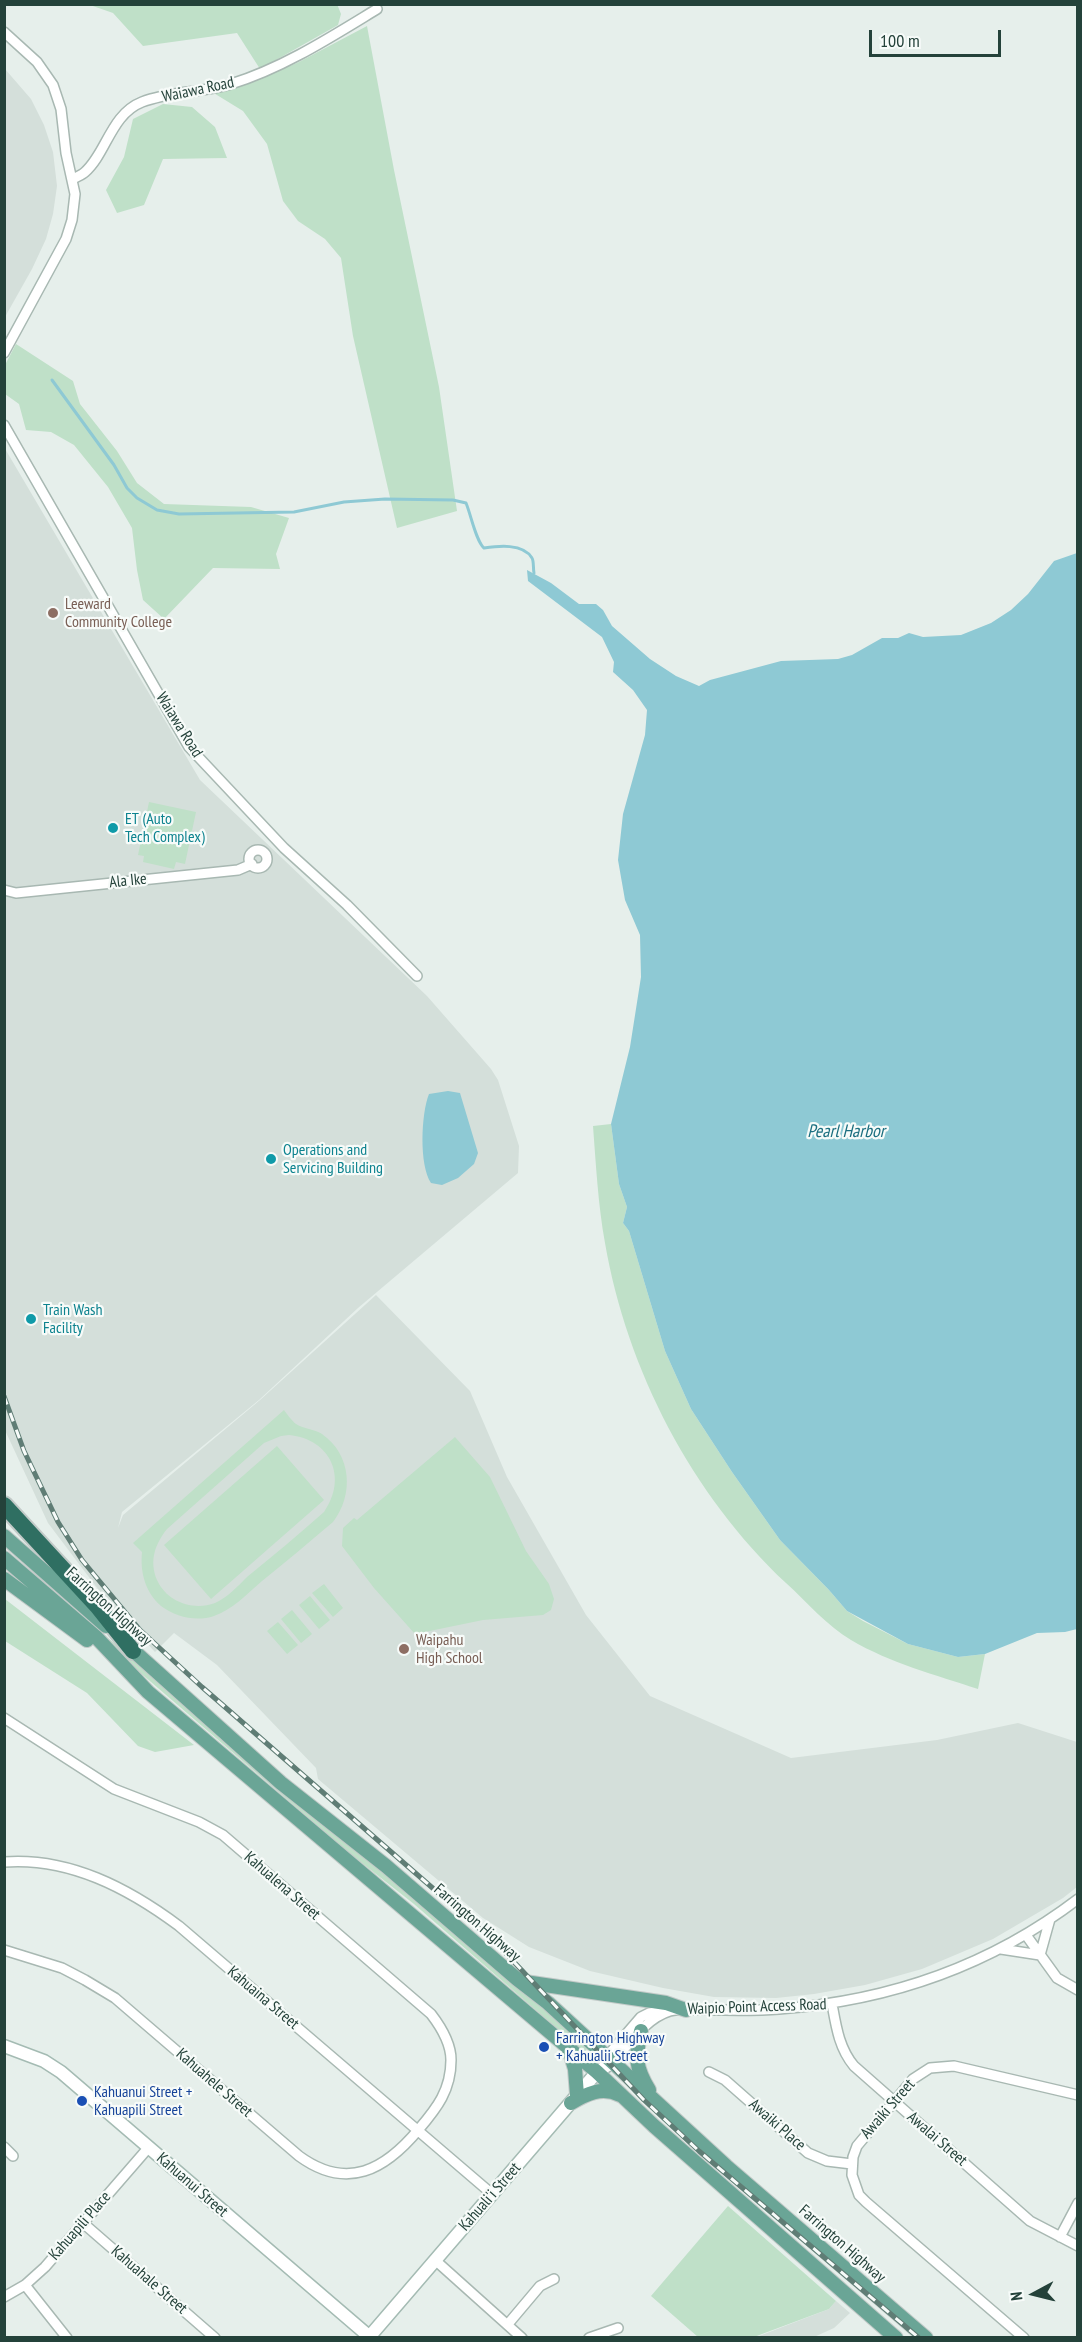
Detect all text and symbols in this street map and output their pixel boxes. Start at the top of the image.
scale bar [872,18,1004,56]
text: 100 m [880,29,920,52]
street label: Waiawa Road [160,73,236,107]
place label: Leeward Community College [65,594,172,632]
marker: Leeward Community College [46,606,60,620]
street label: Waiawa Road [152,689,206,761]
place label: ET (Auto Tech Complex) [125,809,205,847]
marker: ET (Auto Tech Complex) [106,821,120,835]
street label: Ala Ike [108,869,148,893]
water label: Pearl Harbor [807,1121,885,1143]
place label: Operations and Servicing Building [283,1140,383,1178]
marker: Operations and Servicing Building [264,1152,278,1166]
place label: Train Wash Facility [43,1300,103,1338]
marker: Train Wash Facility [24,1312,38,1326]
street label: Farrington Highway [62,1564,156,1650]
place label: Waipahu High School [416,1630,483,1668]
marker: Waipahu High School [397,1642,411,1656]
street label: Kahualena Street [240,1848,324,1924]
street label: Farrington Highway [430,1880,524,1966]
street label: Kahuaina Street [223,1962,303,2034]
street label: Waipio Point Access Road [687,1995,827,2019]
place label: Farrington Highway + Kahualii Street [556,2028,665,2066]
marker: Farrington Highway + Kahualii Street [537,2040,551,2054]
street label: Kahuahele Street [172,2045,256,2121]
street label: Awaiki Street [857,2075,919,2143]
place label: Kahuanui Street + Kahuapili Street [94,2082,192,2120]
marker: Kahuanui Street + Kahuapili Street [75,2094,89,2108]
street label: Awaiki Place [745,2095,809,2155]
street label: Awalai Street [903,2108,971,2170]
street label: Kahuanui Street [152,2149,232,2221]
street label: Kahuali'i Street [455,2159,525,2235]
street label: Kahuapili Place [45,2188,115,2264]
street label: Farrington Highway [795,2201,889,2287]
street label: Kahuahale Street [107,2242,191,2318]
north arrow [1004,2264,1064,2324]
text: N [1006,2291,1027,2302]

